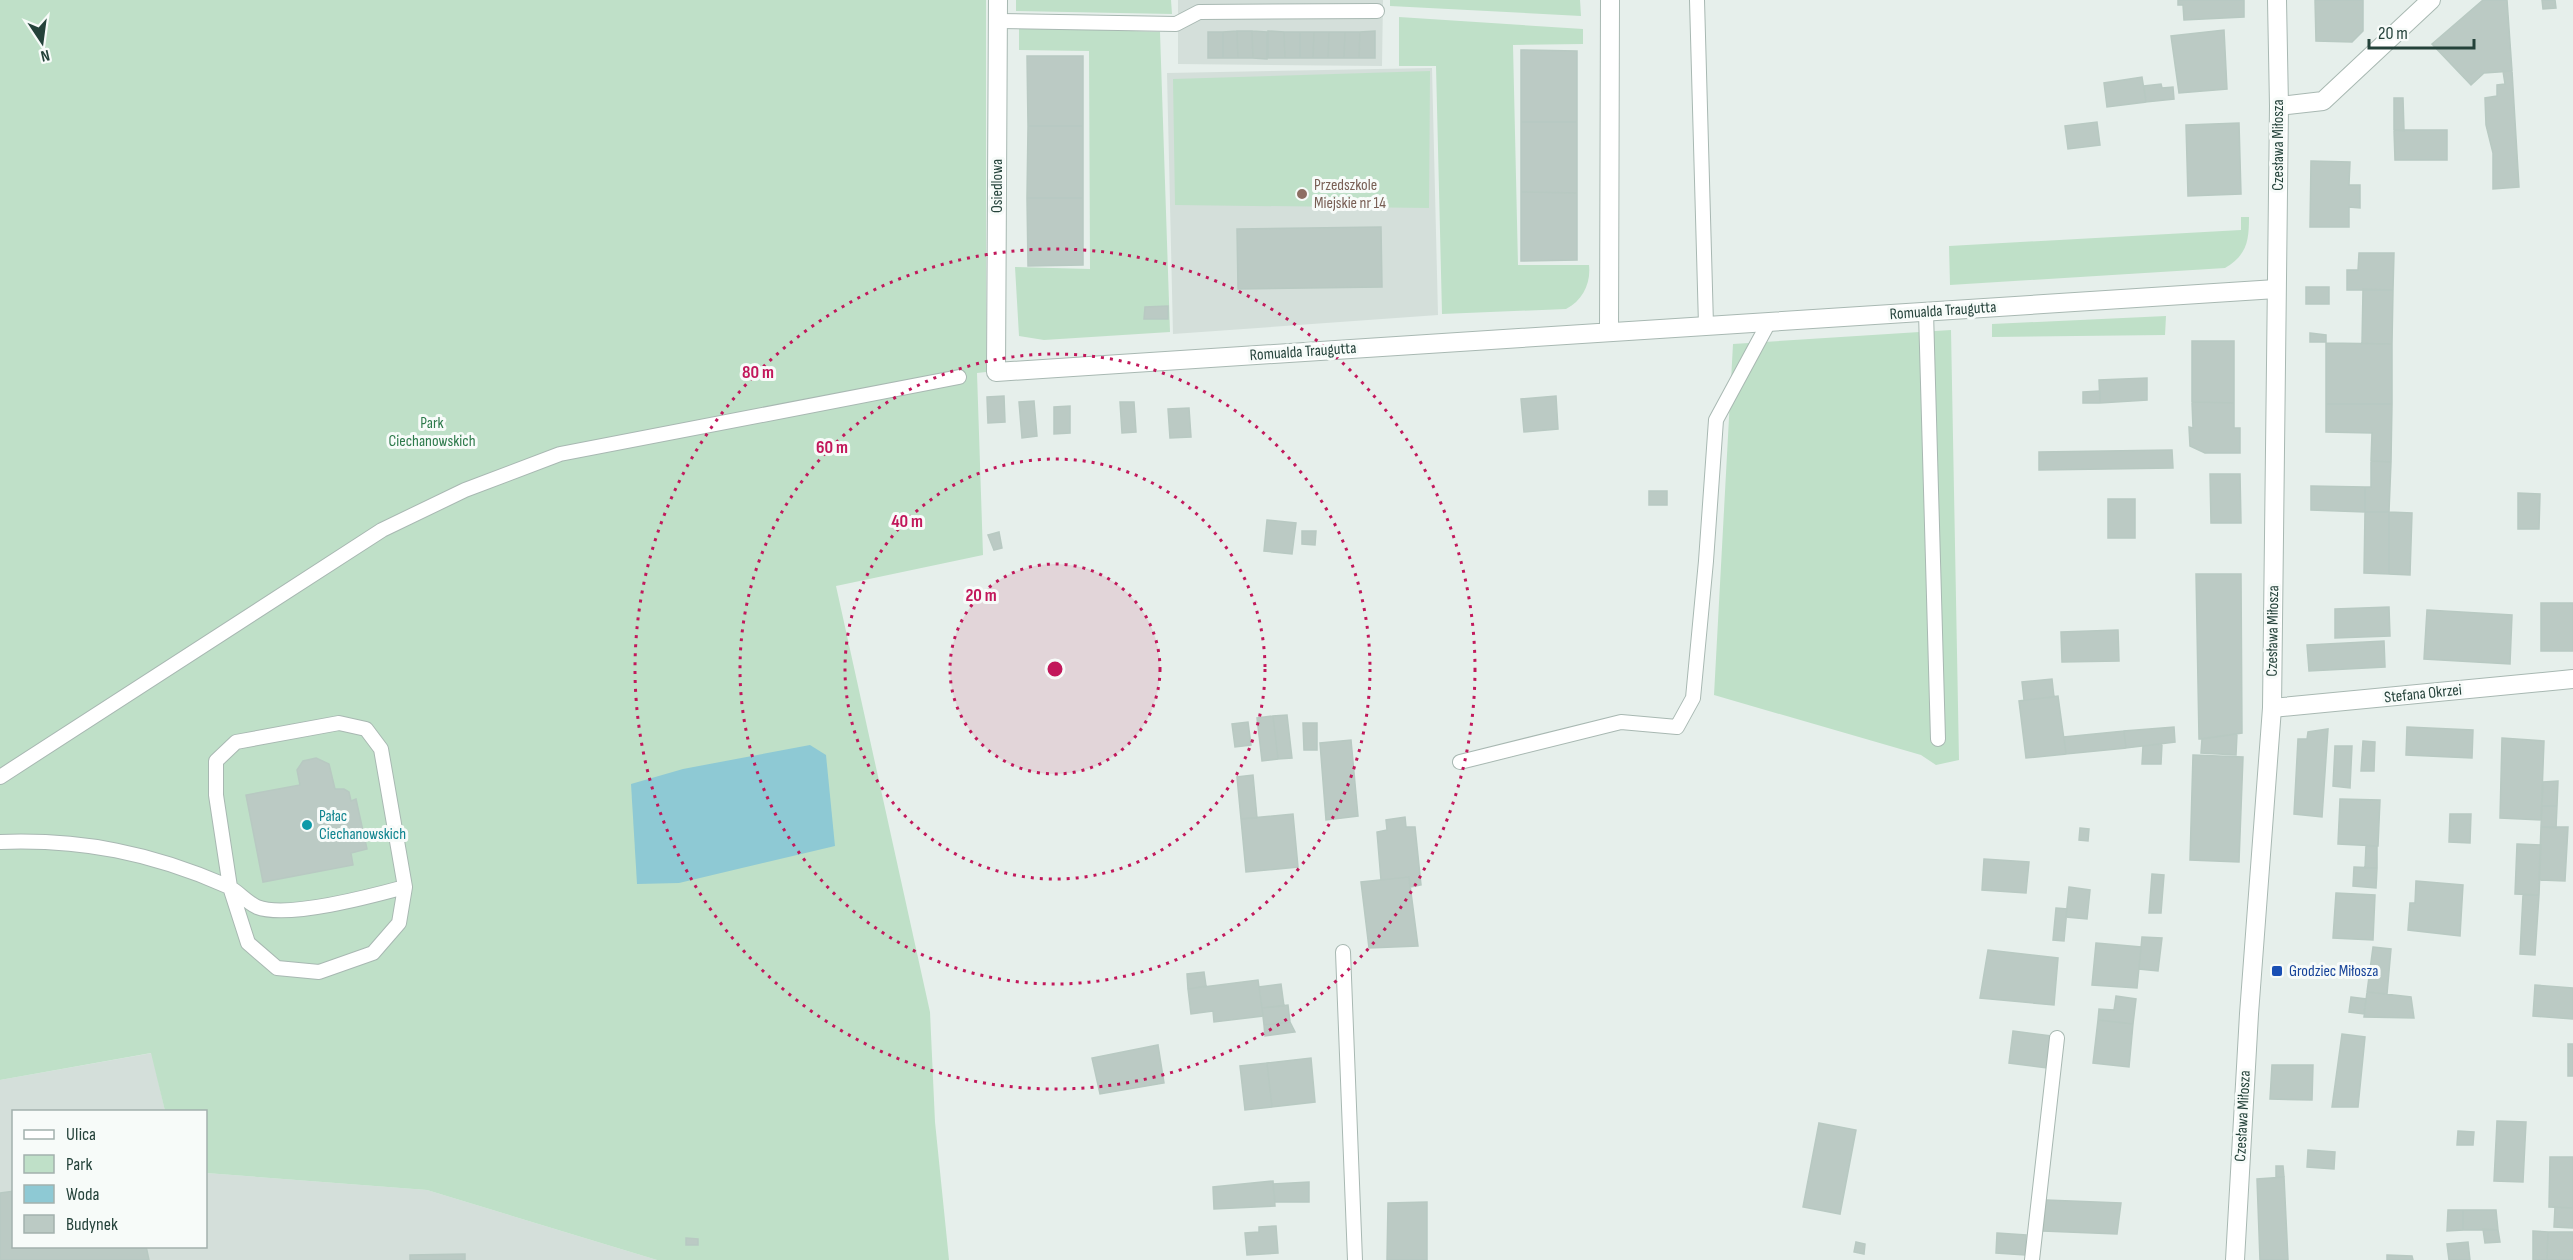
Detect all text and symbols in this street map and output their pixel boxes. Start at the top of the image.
north arrow [12,12,72,72]
scale bar [2369,12,2474,50]
text: 20 m [2378,23,2408,44]
text: N [39,45,51,65]
street label: Czesława Miłosza [2269,99,2288,191]
street label: Osiedlowa [988,159,1007,213]
place label: Przedszkole Miejskie nr 14 [1314,176,1386,213]
marker: Przedszkole Miejskie nr 14 [1295,187,1309,201]
street label: Romualda Traugutta [1889,298,1997,324]
street label: Romualda Traugutta [1249,339,1357,365]
text: 80 m [742,362,774,383]
park label: Park Ciechanowskich [388,414,476,451]
text: 60 m [816,437,848,458]
text: 40 m [891,511,923,532]
text: 20 m [965,585,997,606]
street label: Czesława Miłosza [2263,585,2283,677]
centre of rings [1045,659,1065,679]
street label: Stefana Okrzei [2383,680,2463,708]
place label: Pałac Ciechanowskich [319,807,406,844]
marker: Pałac Ciechanowskich [300,818,314,832]
place label: Grodziec Miłosza [2289,962,2378,981]
marker: Grodziec Miłosza [2270,964,2284,978]
street label: Czesława Miłosza [2231,1070,2255,1162]
legend [12,1110,207,1248]
text: Ulica [66,1124,96,1145]
text: Park [66,1154,92,1175]
text: Woda [66,1184,99,1205]
text: Budynek [66,1214,118,1235]

